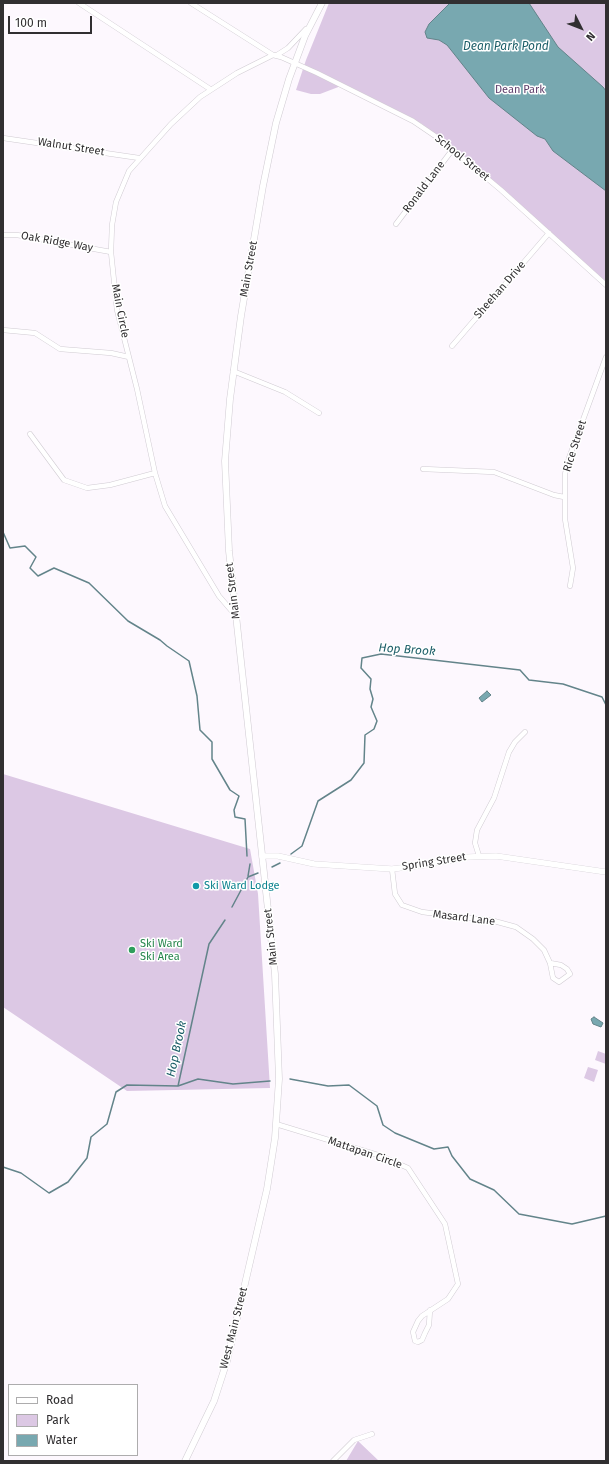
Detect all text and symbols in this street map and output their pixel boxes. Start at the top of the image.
scale bar [10,8,94,34]
north arrow [561,8,601,48]
text: 100 m [15,16,47,30]
text: N [583,29,598,43]
water label: Dean Park Pond [463,40,549,54]
park label: Dean Park [495,83,545,97]
street label: School Street [432,132,492,184]
street label: Walnut Street [37,135,105,159]
street label: Ronald Lane [400,158,448,216]
street label: Oak Ridge Way [20,229,94,255]
street label: Main Street [238,240,260,298]
street label: Sheehan Drive [471,258,529,322]
street label: Main Circle [108,283,132,339]
street label: Rice Street [560,418,590,474]
street label: Main Street [223,562,243,620]
water label: Hop Brook [378,641,436,659]
street label: Spring Street [401,850,467,874]
place label: Ski Ward Lodge [204,879,280,893]
marker: Ski Ward Lodge [191,881,201,891]
street label: Main Street [261,908,281,966]
street label: Masard Lane [432,908,496,928]
place label: Ski Ward Ski Area [140,937,183,963]
marker: Ski Ward Ski Area [127,945,137,955]
water label: Hop Brook [164,1020,190,1078]
street label: Mattapan Circle [326,1134,404,1172]
street label: West Main Street [217,1286,251,1370]
legend [8,1384,138,1456]
text: Road [46,1393,74,1407]
text: Park [46,1413,70,1427]
text: Water [46,1433,77,1447]

